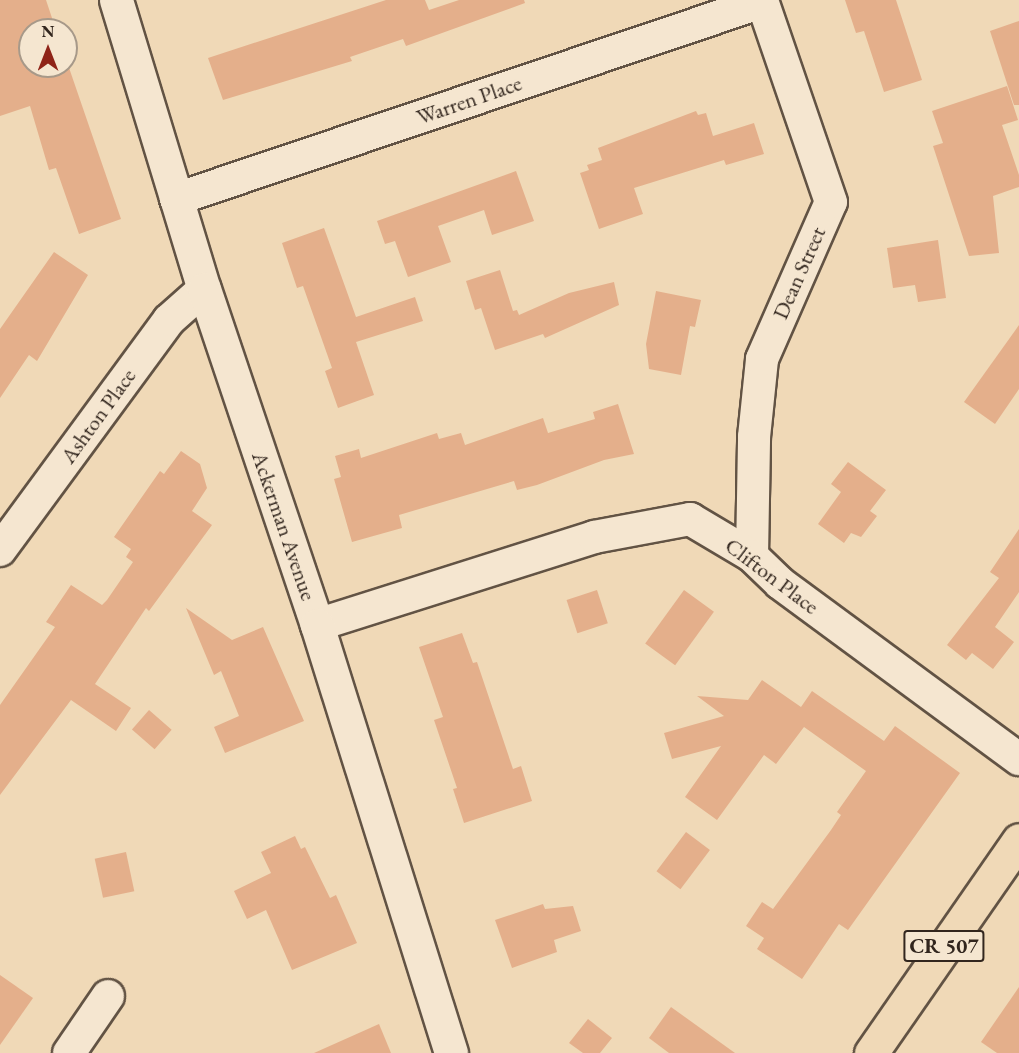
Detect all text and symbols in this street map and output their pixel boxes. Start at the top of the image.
north arrow [18,18,78,78]
text: N [42,21,54,42]
street label: Warren Place [413,70,525,130]
street label: Dean Street [767,223,831,323]
street label: Ashton Place [55,363,141,469]
street label: Ackerman Avenue [246,448,322,604]
street label: Clifton Place [720,532,824,620]
road number: CR 507 [902,928,986,964]

